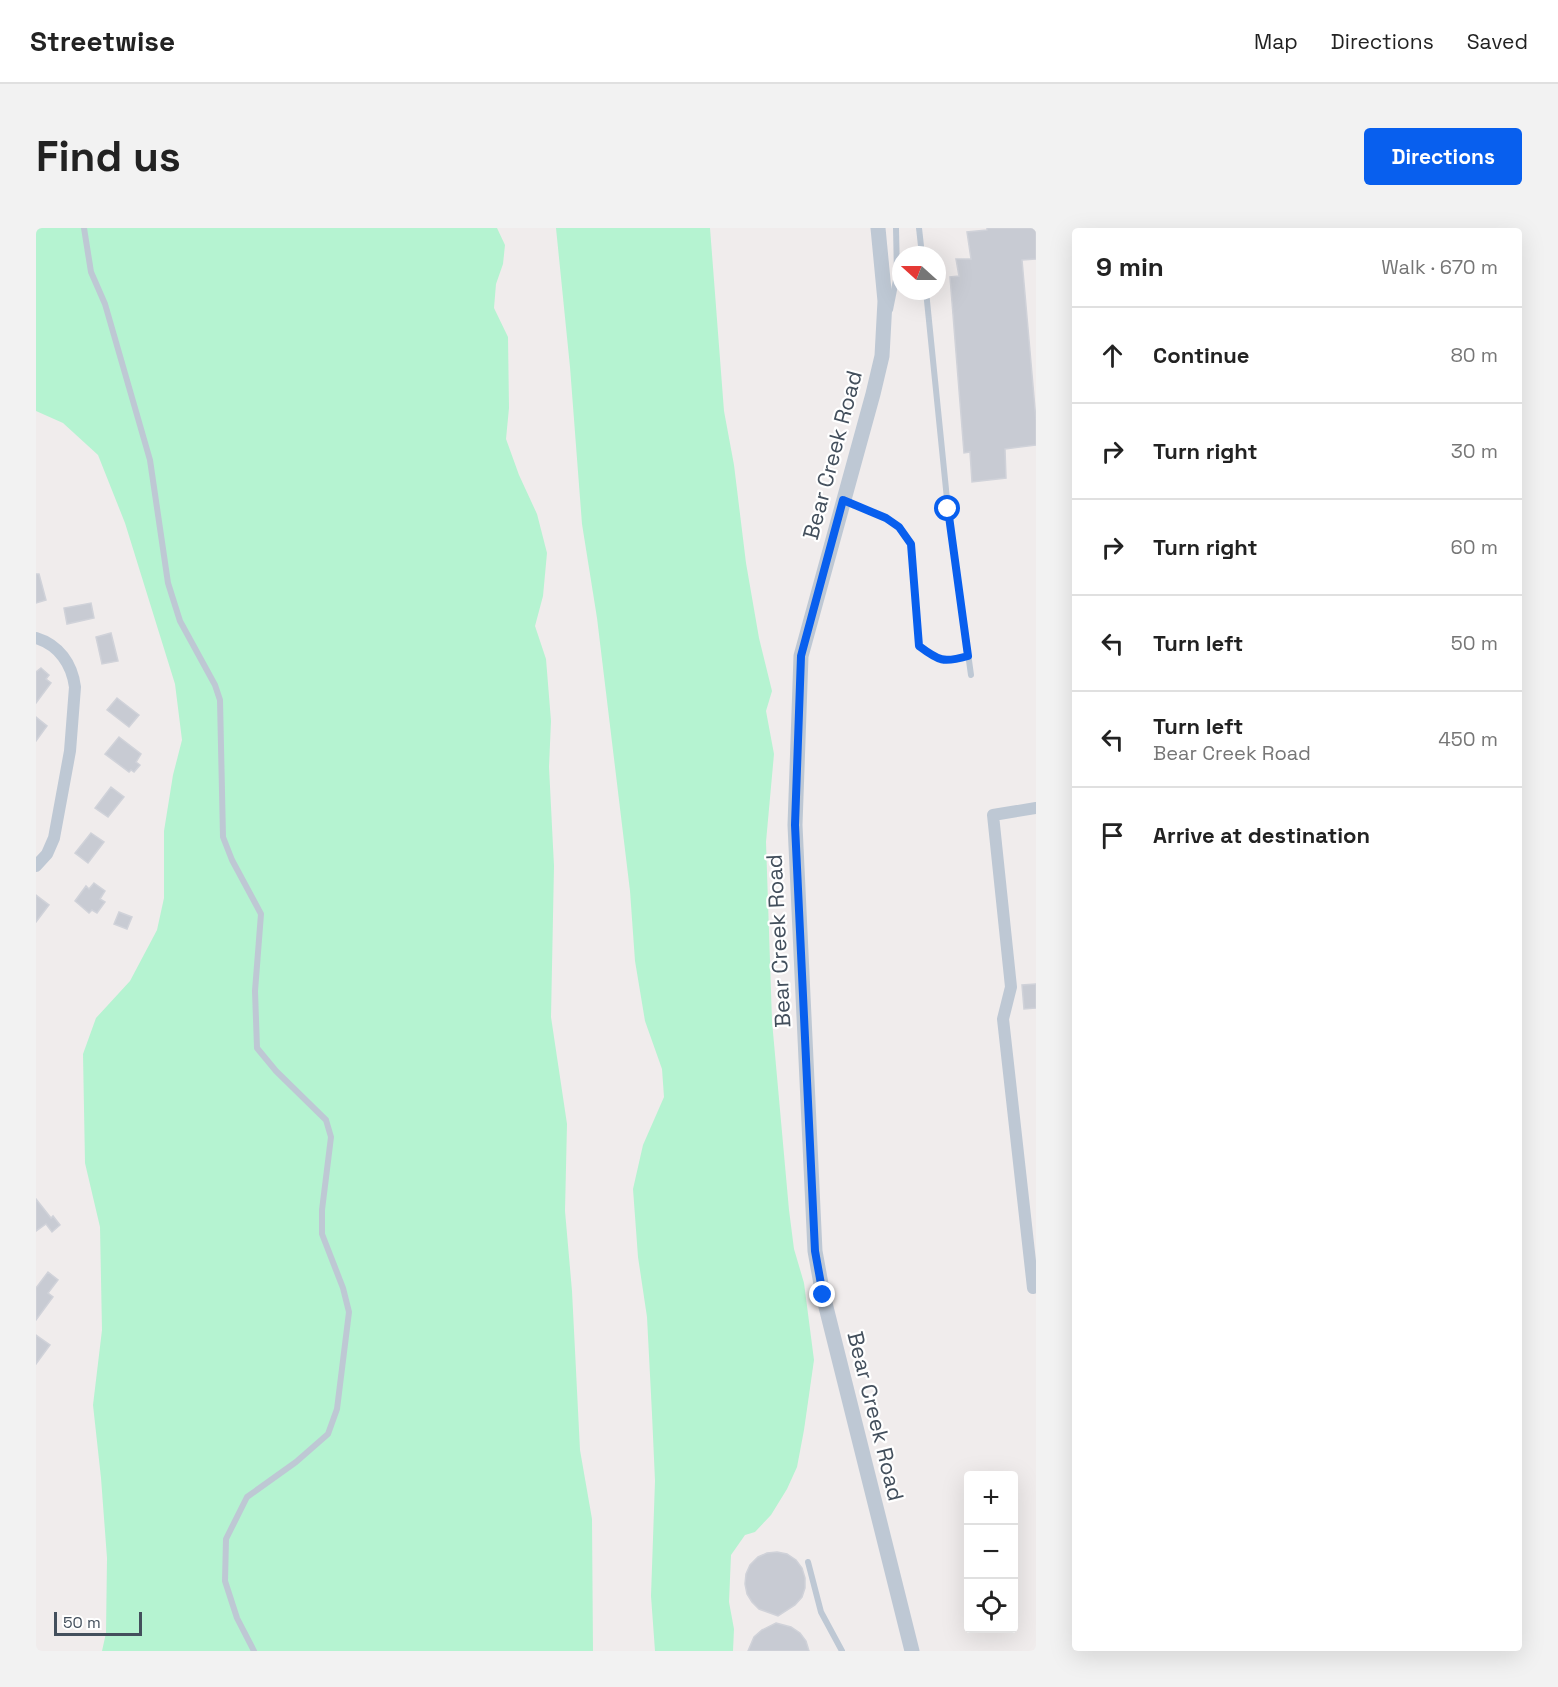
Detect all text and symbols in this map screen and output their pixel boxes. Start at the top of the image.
text: Streetwise [30,23,175,59]
text: Map [1254,28,1298,55]
text: Directions [1331,28,1434,55]
text: Saved [1467,28,1528,55]
button: Directions [1364,128,1522,185]
text: Find us [36,130,181,183]
north arrow [892,246,946,300]
text: 9 min [1096,250,1164,284]
text: Walk · 670 m [1381,254,1498,280]
icon: ahead [1096,339,1129,372]
text: Continue [1153,341,1249,369]
text: 80 m [1450,342,1498,368]
street label: Bear Creek Road [796,367,868,543]
icon: right [1096,435,1129,468]
text: Turn right [1153,437,1258,465]
text: 30 m [1451,438,1498,464]
route start [934,495,960,521]
icon: right [1096,531,1129,564]
text: Turn right [1153,533,1258,561]
text: 60 m [1451,534,1498,560]
icon: left [1096,627,1129,660]
text: Turn left [1153,629,1243,657]
text: 50 m [1451,630,1498,656]
text: Turn left [1153,712,1243,740]
icon: left [1096,723,1129,756]
text: 450 m [1438,726,1498,752]
text: Bear Creek Road [1153,740,1311,766]
icon: arrive [1096,819,1129,852]
text: Arrive at destination [1153,821,1370,849]
street label: Bear Creek Road [759,854,797,1028]
route end [809,1281,835,1307]
street label: Bear Creek Road [841,1328,911,1504]
map controls [964,1471,1018,1633]
button: + [964,1471,1018,1525]
button: − [964,1525,1018,1579]
button: locate [964,1579,1018,1633]
scale bar [54,1609,142,1636]
text: 50 m [63,1612,101,1633]

